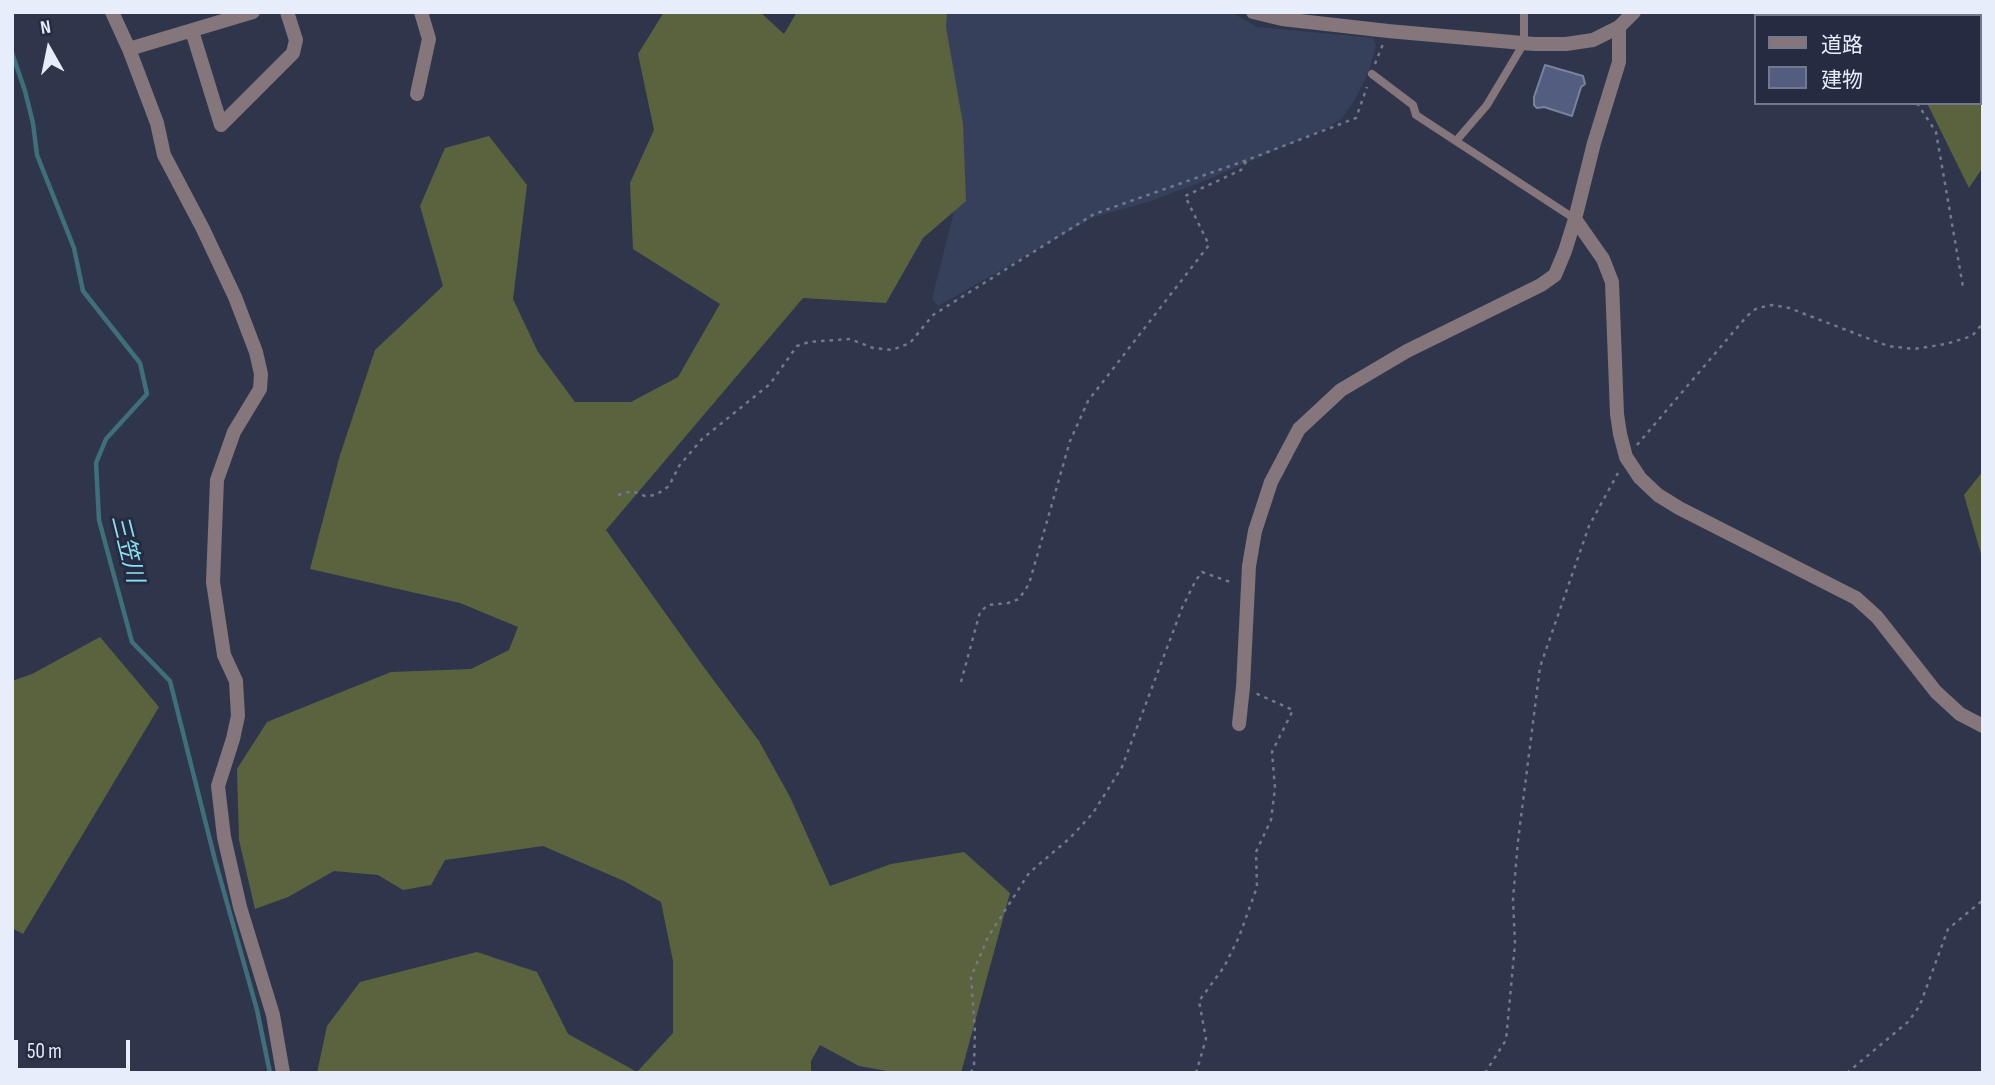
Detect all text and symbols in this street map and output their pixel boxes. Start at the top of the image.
north arrow [14,14,84,84]
legend [1754,14,1981,105]
text: N [39,16,52,40]
text: 道路 [1821,33,1863,58]
text: 建物 [1821,68,1863,93]
water label: 三笠川 [104,512,148,586]
scale bar [18,1026,133,1070]
text: 50 m [27,1039,62,1064]

